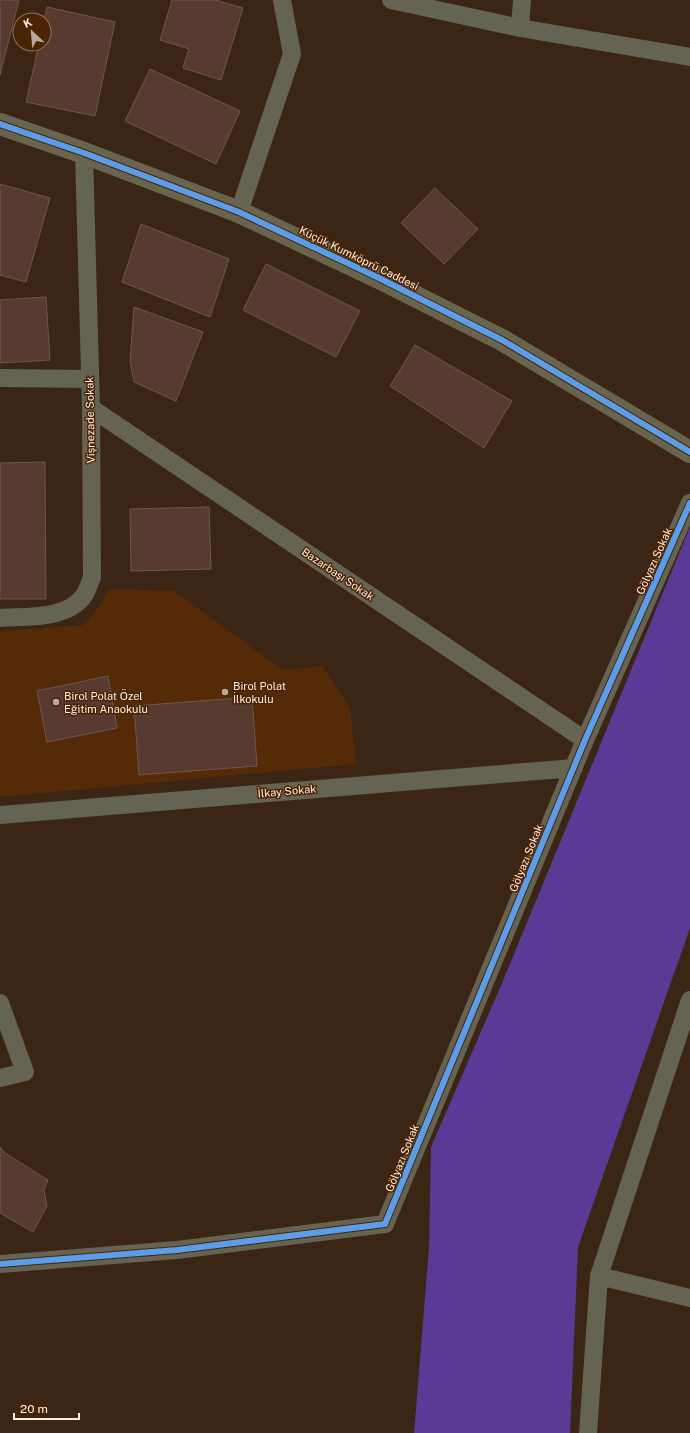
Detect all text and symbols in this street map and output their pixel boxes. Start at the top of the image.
north arrow [12,12,52,52]
text: K [21,16,34,30]
street label: Küçük Kumköprü Caddesi [297,224,421,293]
street label: Vişnezade Sokak [83,376,98,464]
street label: Gölyazı Sokak [634,526,674,596]
street label: Bazarbaşı Sokak [299,545,376,603]
place label: Birol Polat İlkokulu [233,680,286,705]
marker: Birol Polat İlkokulu [220,687,230,697]
place label: Birol Polat Özel Eğitim Anaokulu [64,689,148,715]
marker: Birol Polat Özel Eğitim Anaokulu [51,697,61,707]
street label: İlkay Sokak [257,781,317,800]
street label: Gölyazı Sokak [507,823,545,893]
street label: Gölyazı Sokak [383,1123,421,1193]
scale bar [14,1395,79,1421]
text: 20 m [20,1402,48,1416]

